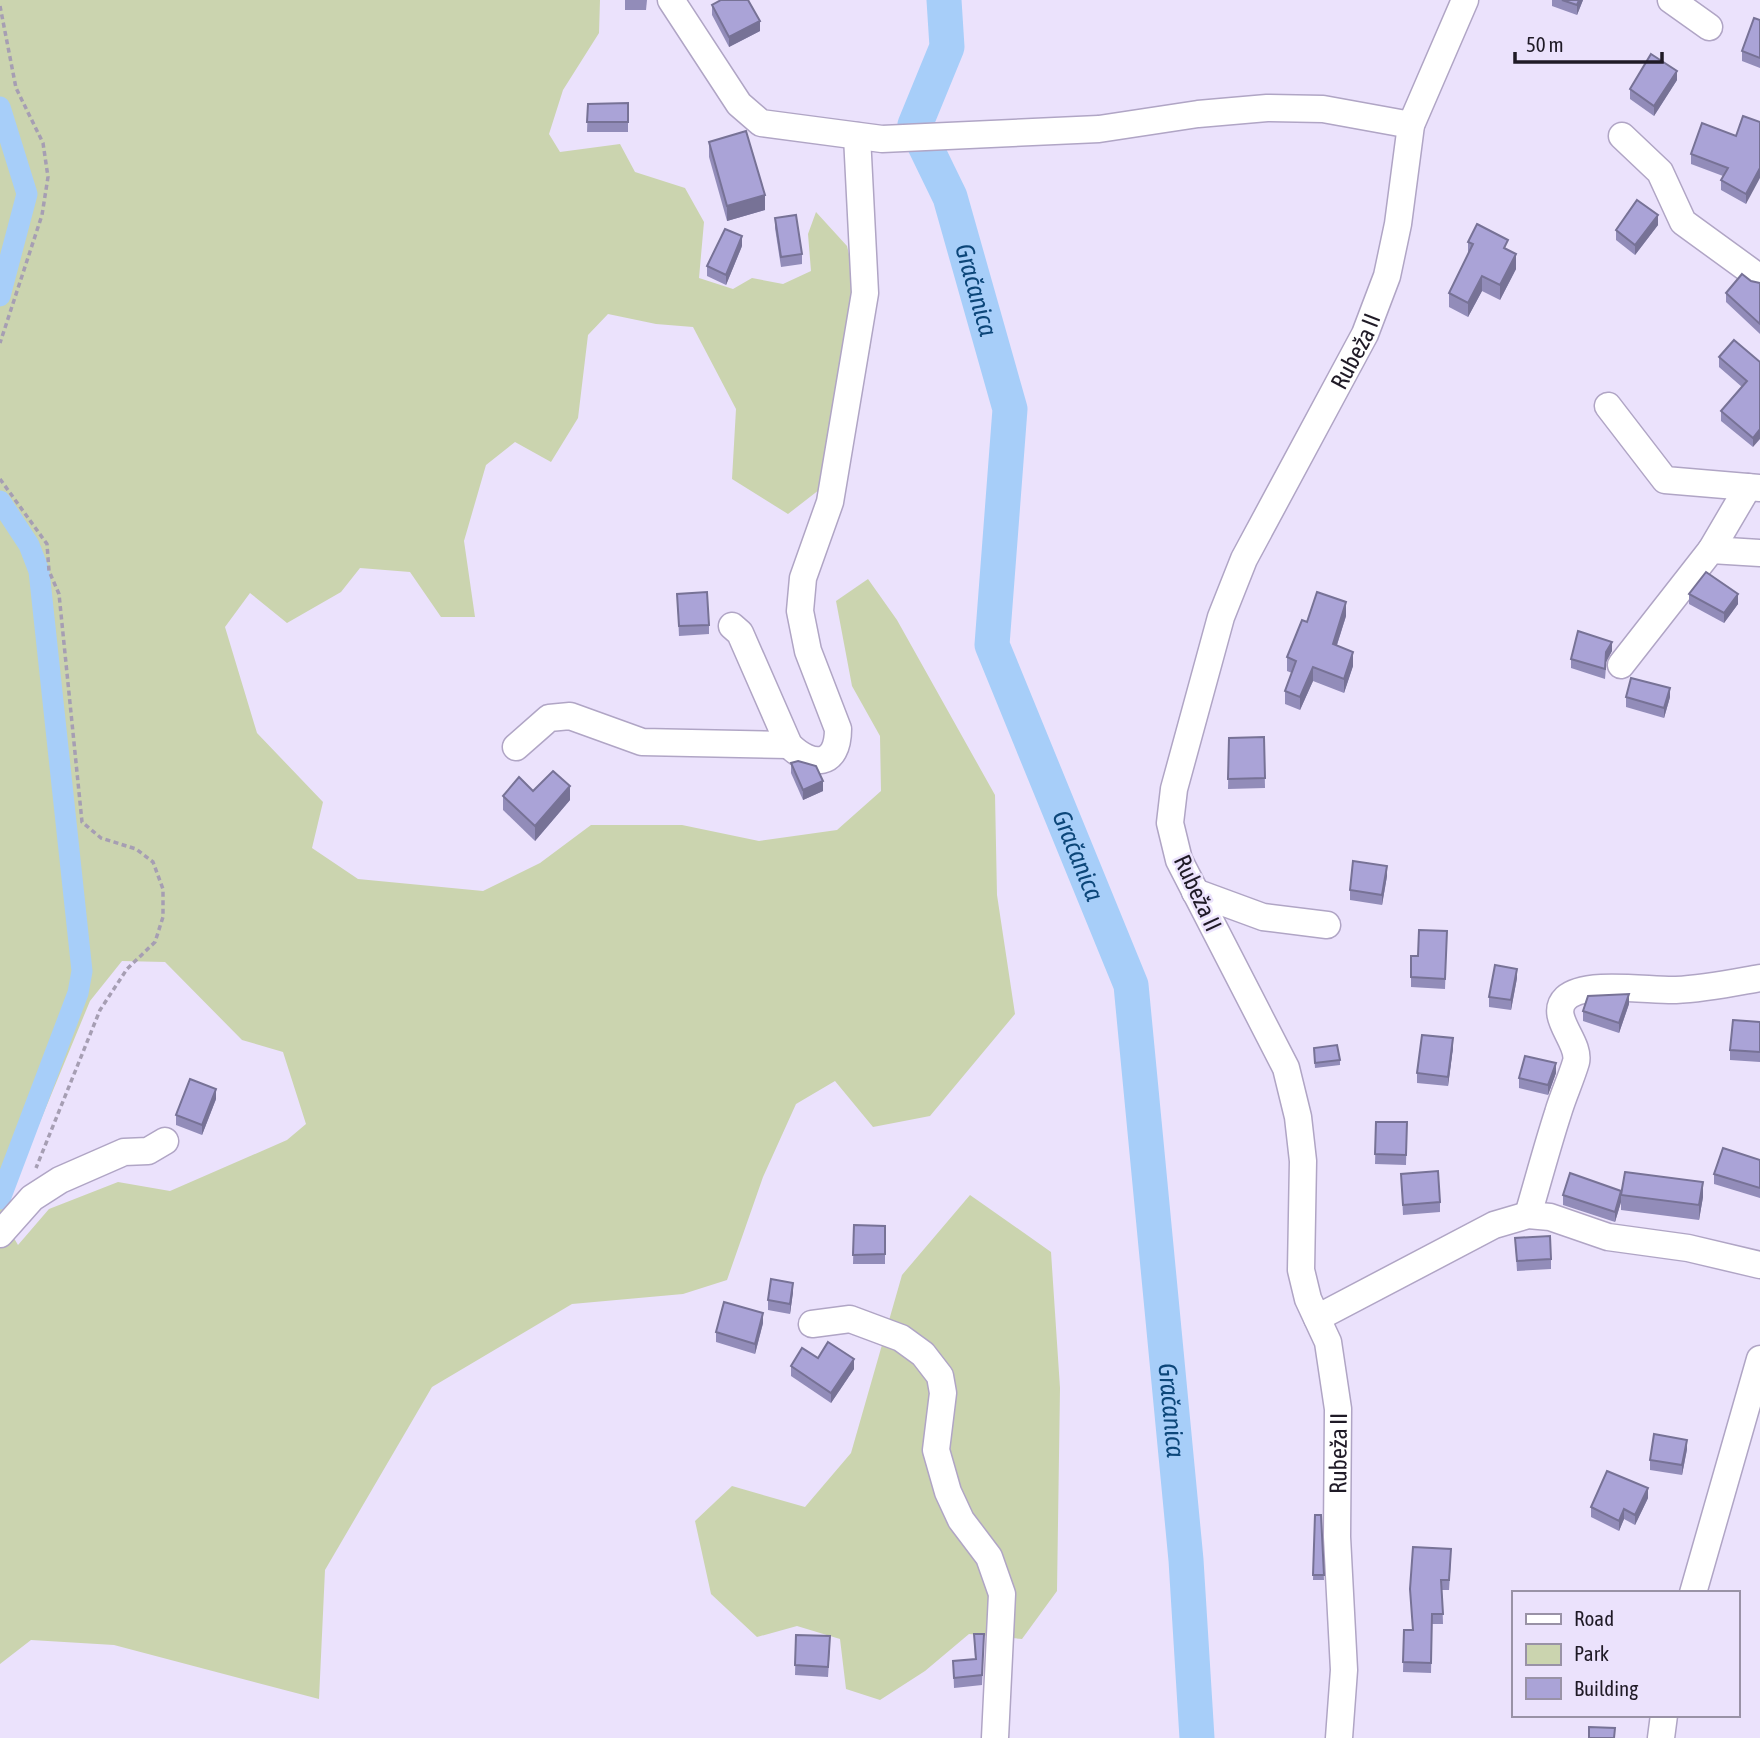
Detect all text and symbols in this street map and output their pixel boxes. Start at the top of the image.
scale bar [1515,21,1662,65]
text: 50 m [1526,32,1564,56]
water label: Gračanica [949,240,1004,340]
street label: Rubeža II [1325,309,1385,393]
water label: Gračanica [1046,806,1110,905]
street label: Rubeža II [1169,850,1227,936]
water label: Gračanica [1152,1362,1191,1459]
street label: Rubeža II [1324,1413,1351,1494]
legend [1512,1591,1739,1717]
text: Road [1574,1606,1614,1630]
text: Park [1574,1641,1609,1665]
text: Building [1574,1676,1638,1700]

